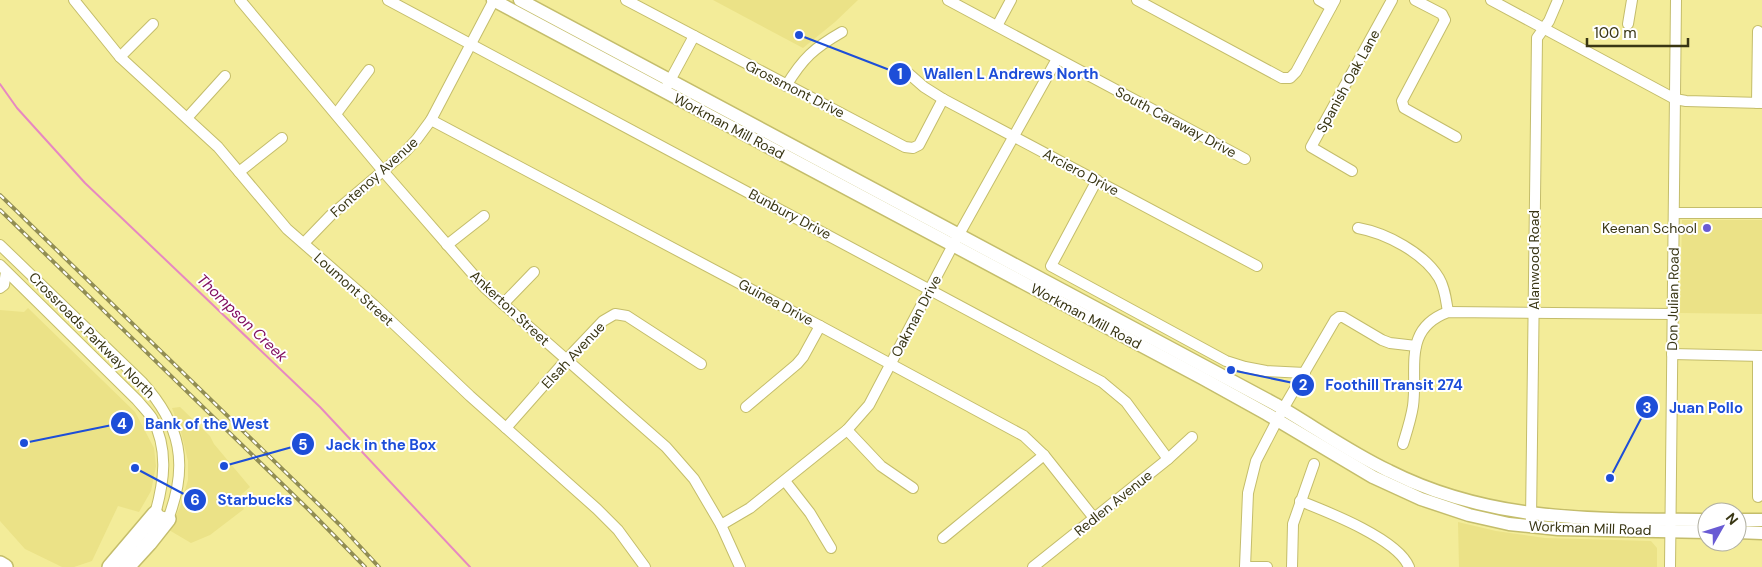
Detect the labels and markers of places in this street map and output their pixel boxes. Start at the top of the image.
callout: Wallen L Andrews North [888,59,1108,89]
place label: Keenan School [1602,219,1697,237]
marker: Keenan School [1701,222,1713,234]
callout: Foothill Transit 274 [1291,370,1473,400]
callout: Juan Pollo [1634,392,1753,422]
callout: Bank of the West [110,408,279,438]
callout: Jack in the Box [291,429,446,459]
callout: Starbucks [182,485,302,515]

